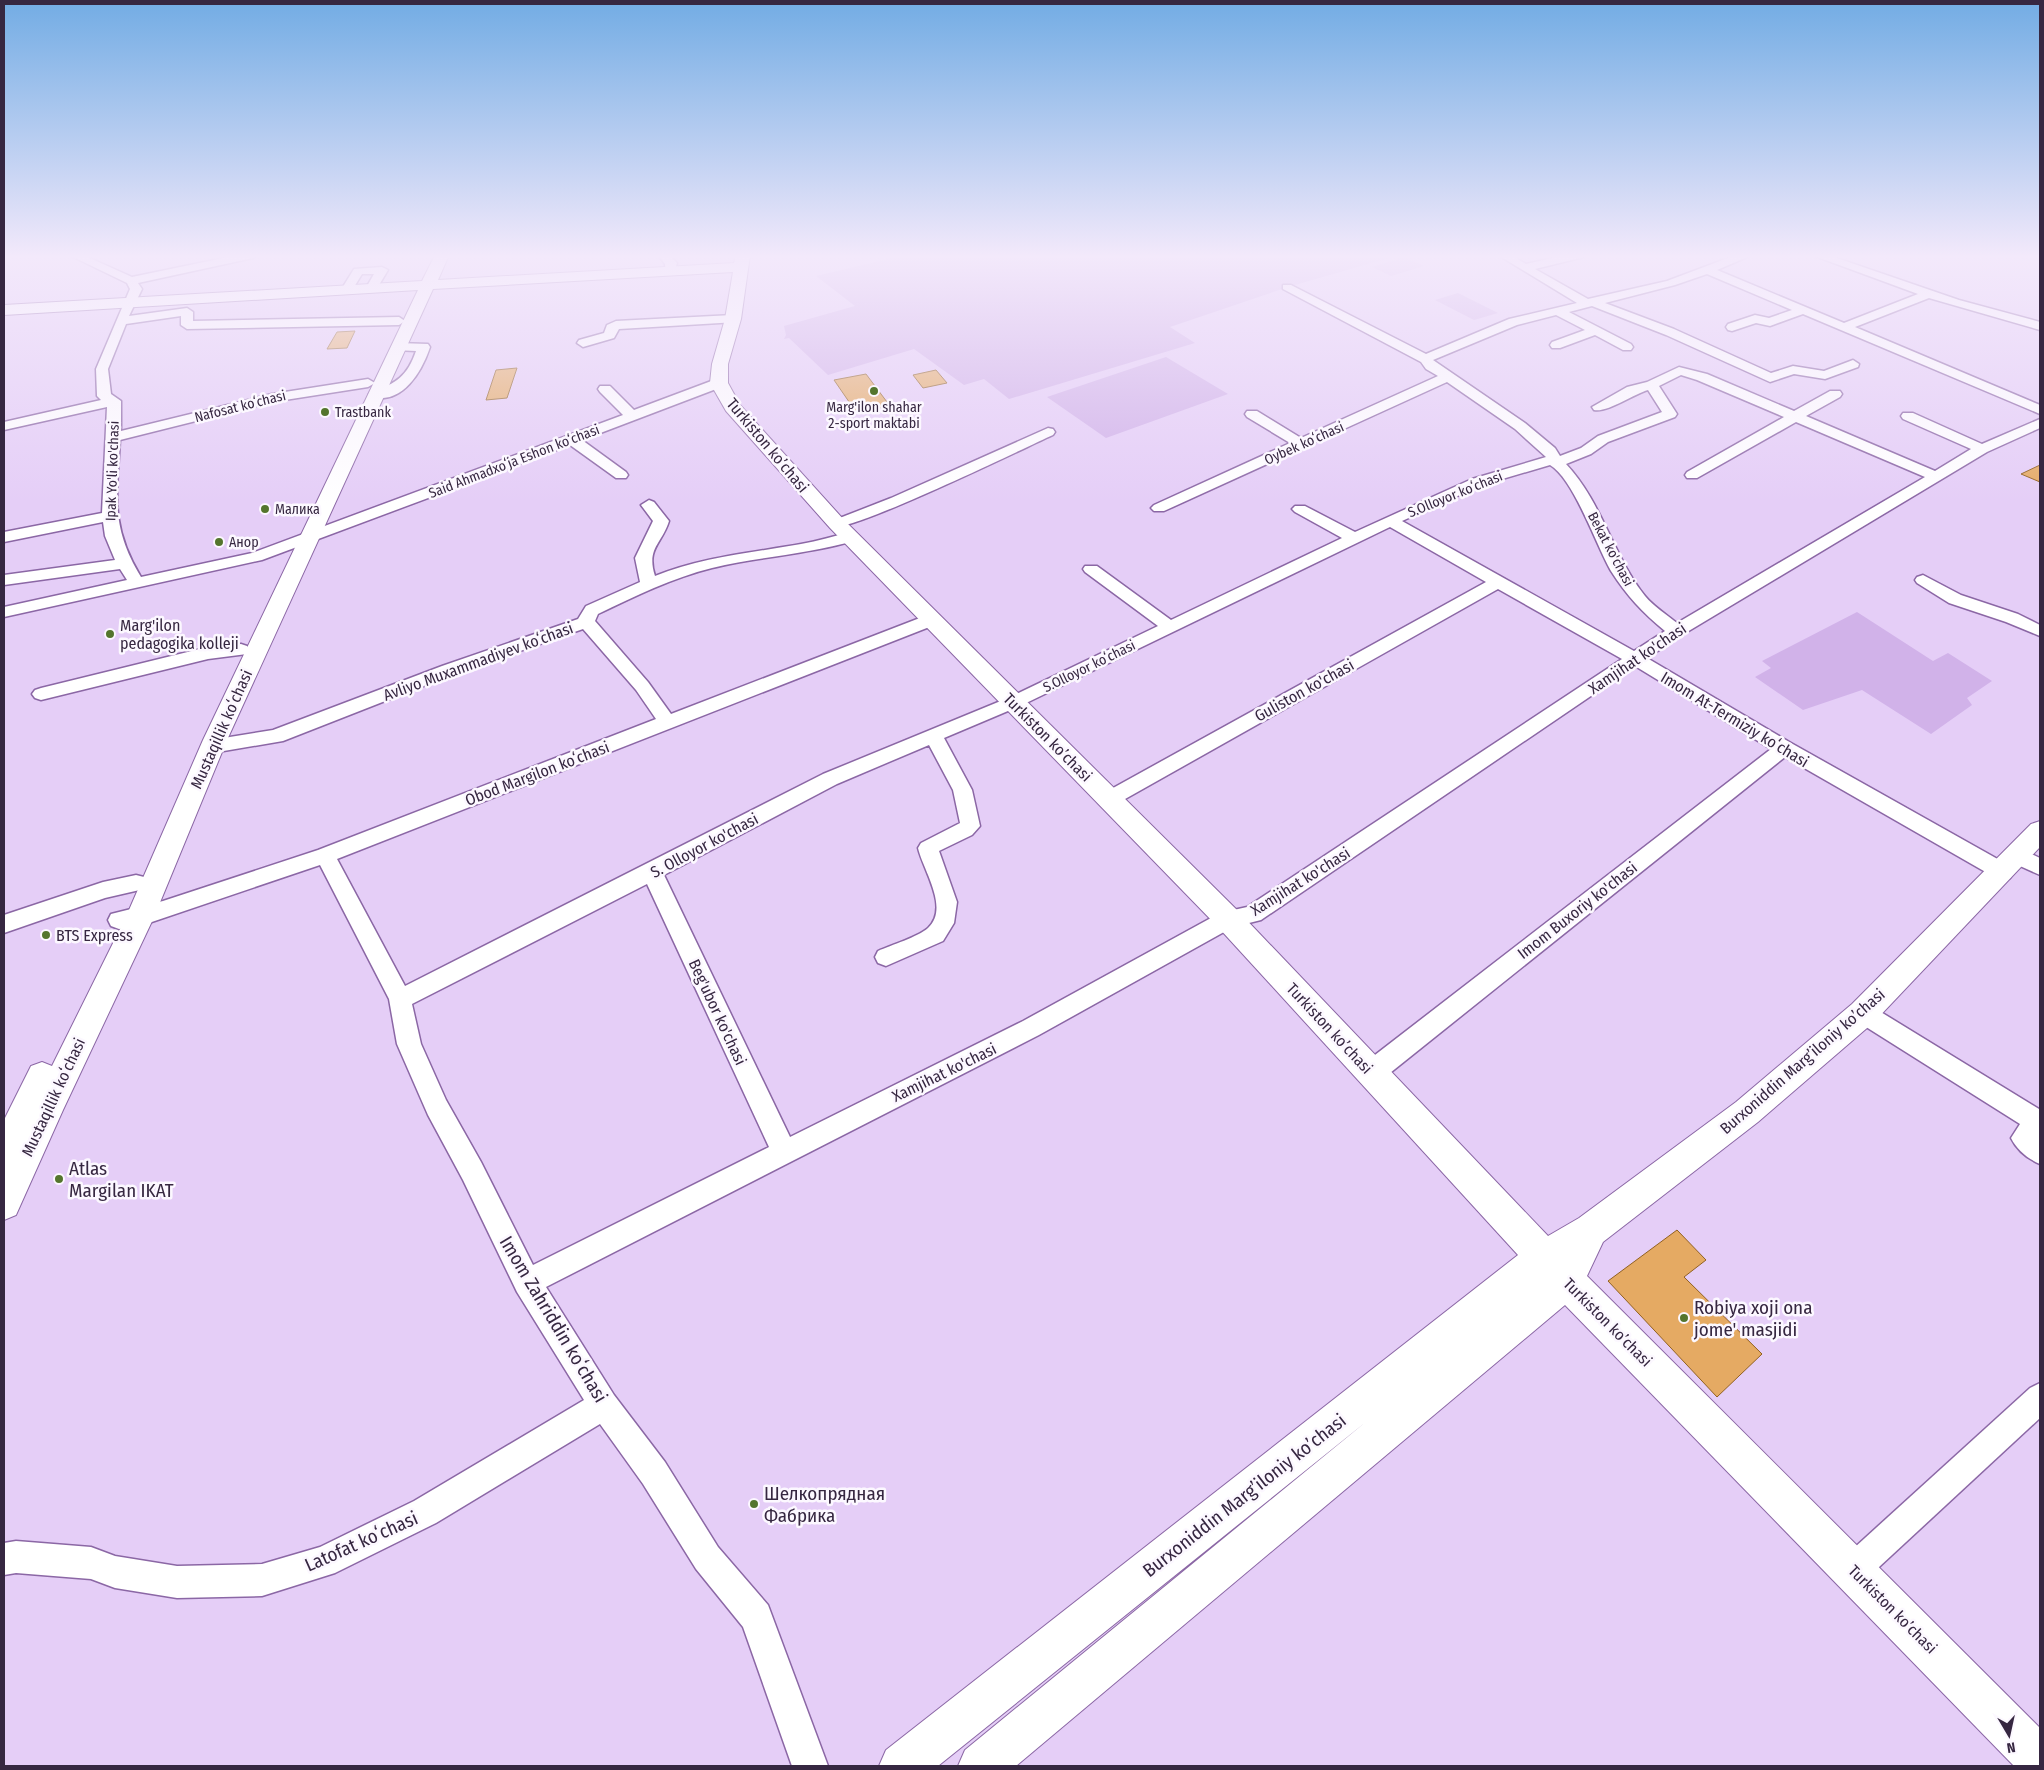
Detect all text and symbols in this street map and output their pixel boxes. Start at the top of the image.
marker: Marg'ilon shahar 2-sport maktabi [868,385,880,397]
street label: Nafosat koʻchasi [193,387,288,426]
street label: Turkiston ko’chasi [723,394,813,496]
place label: Marg'ilon shahar 2-sport maktabi [826,399,922,432]
place label: Trastbank [335,404,391,421]
marker: Trastbank [319,406,331,418]
street label: Oybek koʻchasi [1262,418,1347,469]
street label: Ipak Yo'li ko'chasi [102,421,123,521]
street label: Said Ahmadxoʻja Eshon koʻchasi [426,421,602,502]
street label: S.Olloyor koʻchasi [1405,468,1505,521]
place label: Малика [275,501,320,518]
marker: Малика [259,503,271,515]
street label: Bekat ko'chasi [1584,509,1637,589]
place label: Анор [229,534,259,551]
marker: Анор [213,536,225,548]
place label: Marg'ilon pedagogika kolleji [120,616,239,653]
street label: Avliyo Muxammadiyev koʻchasi [381,618,576,705]
street label: Xamjihat ko'chasi [1585,619,1690,698]
marker: Marg'ilon pedagogika kolleji [104,628,116,640]
street label: S.Olloyor koʻchasi [1040,637,1138,696]
street label: Guliston ko'chasi [1251,655,1357,726]
street label: Mustaqillik koʻchasi [187,667,256,792]
street label: Imom At-Termiziy koʻchasi [1657,668,1812,771]
street label: Turkiston ko’chasi [999,689,1096,786]
street label: Obod Margilon koʻchasi [462,737,612,810]
street label: S. Olloyor ko'chasi [647,809,761,882]
street label: Xamjihat ko'chasi [1247,843,1354,920]
street label: Imom Buxoriy ko'chasi [1514,858,1641,963]
place label: BTS Express [56,926,133,945]
marker: BTS Express [40,929,52,941]
street label: Beg'ubor ko'chasi [685,956,750,1068]
street label: Turkiston ko’chasi [1283,979,1377,1078]
street label: Burxoniddin Marg’iloniy ko’chasi [1716,985,1889,1138]
street label: Mustaqillik koʻchasi [18,1035,89,1159]
street label: Xamjihat ko'chasi [889,1039,999,1106]
place label: Atlas Margilan IKAT [69,1157,174,1202]
marker: Atlas Margilan IKAT [53,1173,65,1185]
street label: Imom Zahriddin koʻchasi [495,1232,612,1407]
street label: Turkiston ko’chasi [1559,1274,1656,1371]
place label: Robiya xoji ona jome' masjidi [1693,1296,1812,1341]
marker: Robiya xoji ona jome' masjidi [1678,1312,1690,1324]
street label: Burxoniddin Marg’iloniy ko’chasi [1138,1409,1351,1582]
place label: Шелкопрядная Фабрика [764,1482,885,1527]
marker: Шелкопрядная Фабрика [748,1498,760,1510]
street label: Latofat koʻchasi [301,1506,421,1577]
street label: Turkiston ko’chasi [1844,1561,1941,1658]
north arrow [1984,1710,2034,1760]
text: N [2005,1738,2016,1756]

